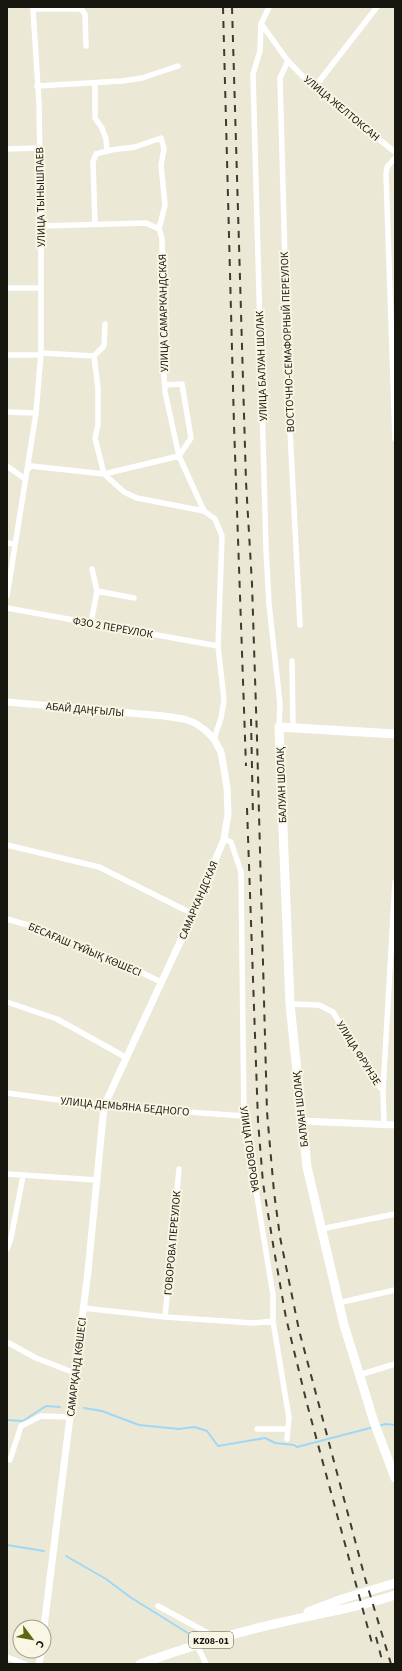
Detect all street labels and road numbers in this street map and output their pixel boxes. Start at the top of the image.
street label: УЛИЦА ЖЕЛТОКСАН [301,72,383,145]
street label: УЛИЦА ТЫНЫШПАЕВ [32,146,49,247]
street label: ВОСТОЧНО-СЕМАФОРНЫЙ ПЕРЕУЛОК [277,251,298,433]
street label: УЛИЦА САМАРКАНДСКАЯ [155,254,172,372]
street label: УЛИЦА БАЛУАН ШОЛАК [252,310,271,421]
street label: ФЗО 2 ПЕРЕУЛОК [72,613,155,642]
street label: АБАЙ ДАҢҒЫЛЫ [45,699,125,720]
street label: БАЛУАН ШОЛАҚ [273,746,290,823]
street label: САМАРКАНДСКАЯ [175,859,222,942]
street label: БЕСАҒАШ ТҰЙЫҚ КӨШЕСІ [26,919,144,980]
street label: УЛИЦА ФРУНЗЕ [333,1018,384,1088]
street label: БАЛУАН ШОЛАҚ [289,1070,312,1148]
street label: УЛИЦА ДЕМЬЯНА БЕДНОГО [60,1093,190,1120]
street label: УЛИЦА ГОВОРОВА [236,1105,263,1193]
street label: ГОВОРОВА ПЕРЕУЛОК [160,1190,185,1296]
street label: САМАРҚАНД КӨШЕСІ [63,1317,90,1418]
road number: KZ08-01 [189,1632,233,1648]

